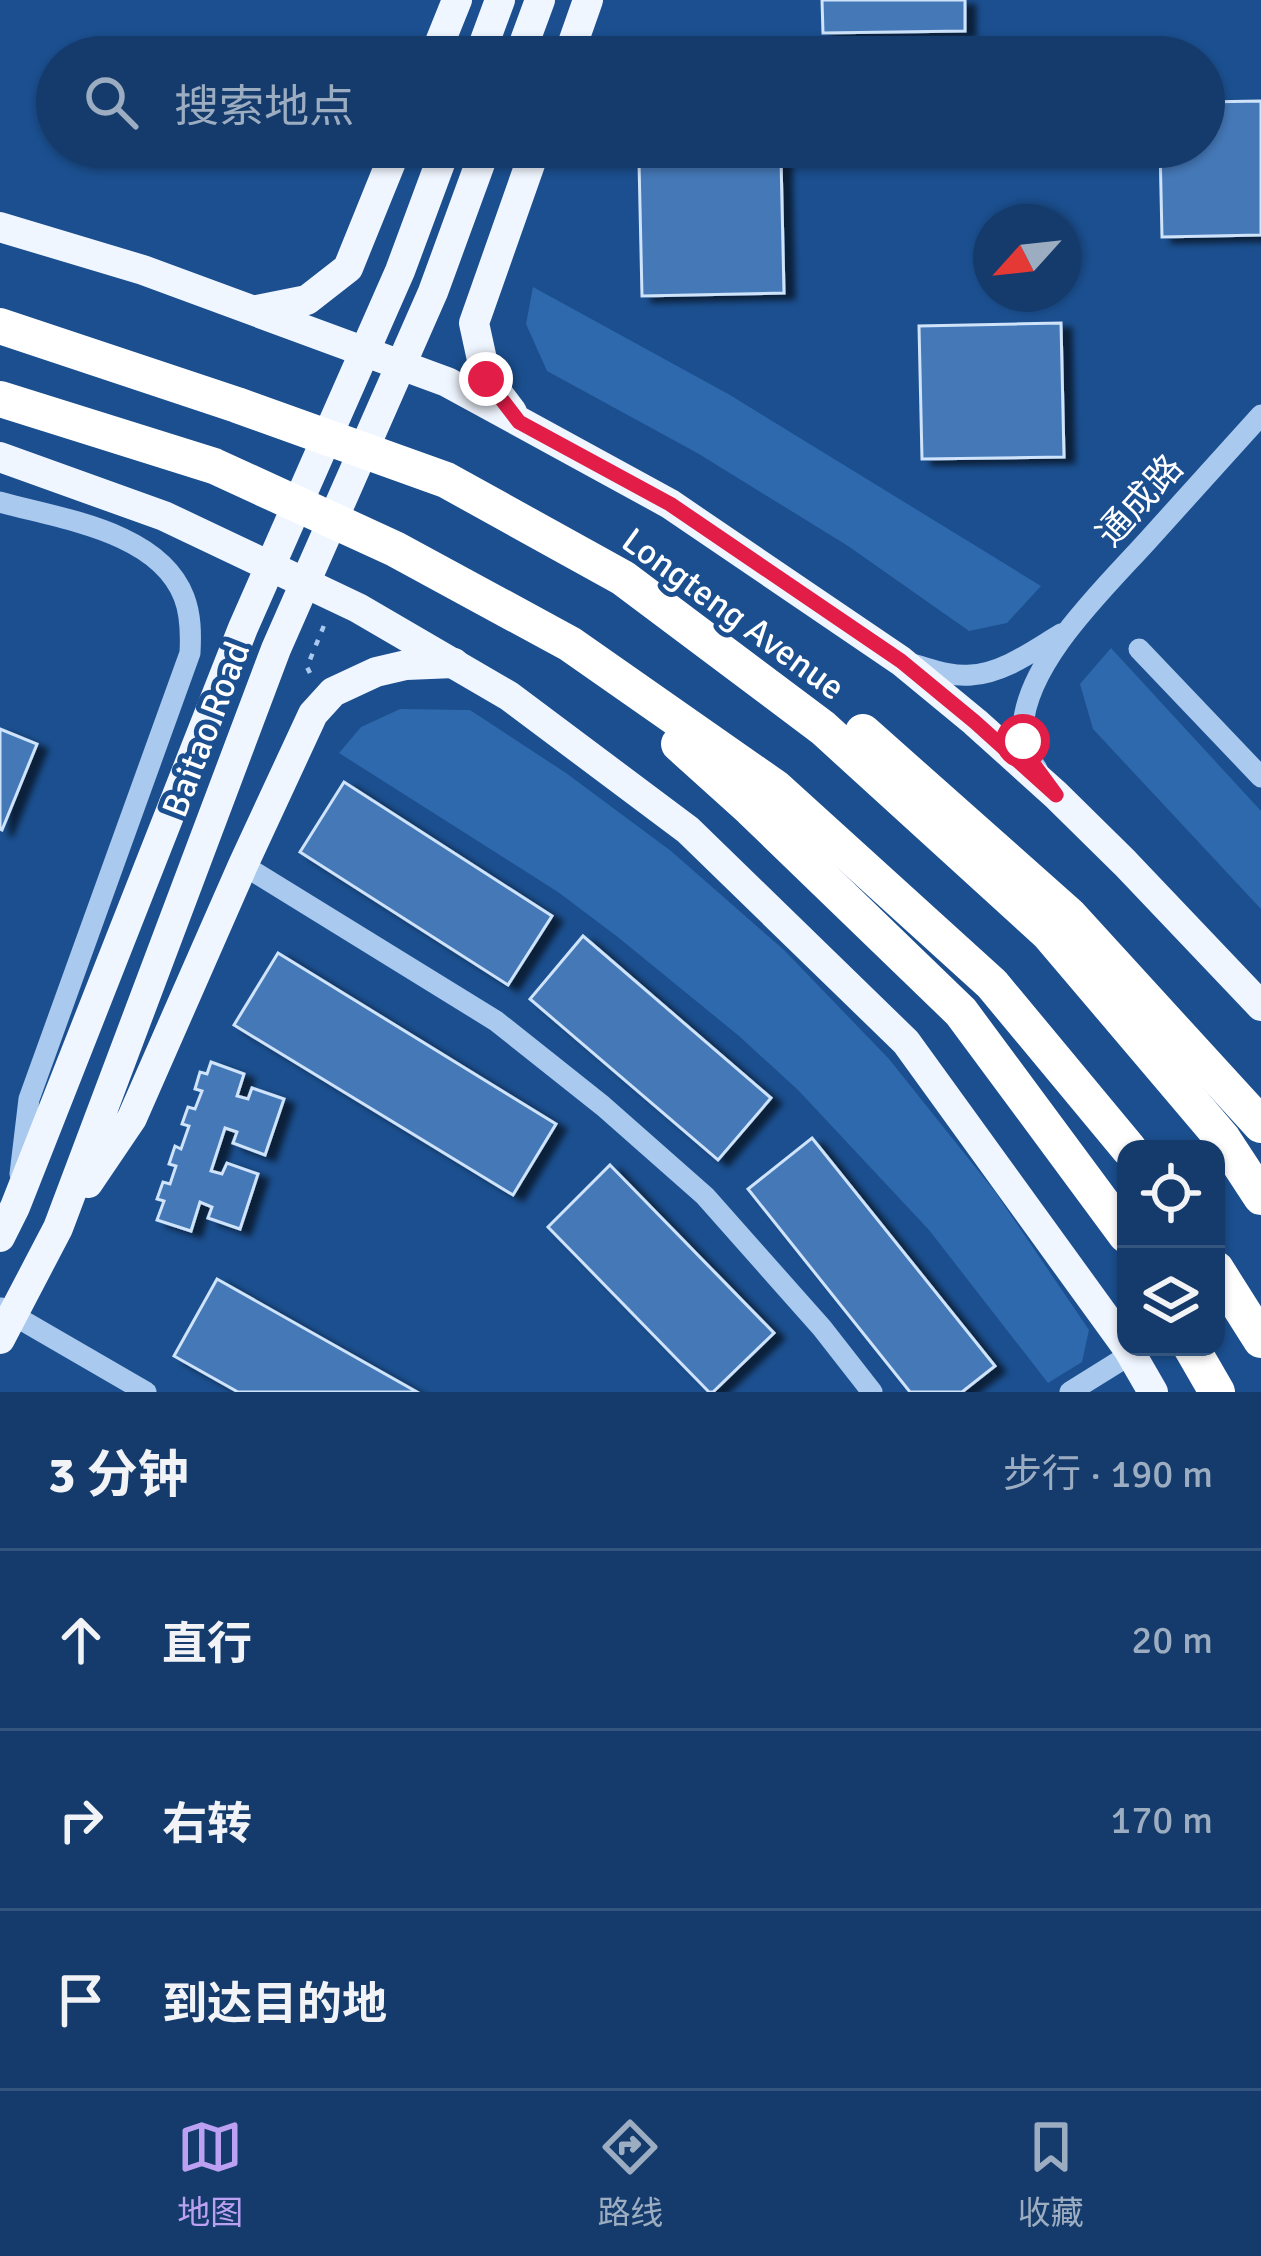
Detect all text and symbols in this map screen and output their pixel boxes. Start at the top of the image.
search box [36,36,1225,168]
icon: search [78,69,144,135]
text: 搜索地点 [174,80,354,135]
north arrow [973,204,1081,312]
route end [459,352,513,406]
street label: 通成路 [1087,446,1193,556]
street label: Longteng Avenue [613,518,853,710]
street label: Baitao Road [152,636,260,824]
route start [996,714,1050,768]
map controls [1117,1140,1225,1356]
button: locate [1117,1140,1225,1248]
button: layers [1117,1248,1225,1356]
text: 3 分钟 [48,1444,189,1507]
text: 步行 · 190 m [1003,1450,1213,1498]
icon: ahead [48,1607,114,1673]
text: 20 m [1131,1616,1213,1664]
text: 直行 [162,1617,252,1672]
icon: right [48,1787,114,1853]
text: 170 m [1110,1796,1213,1844]
text: 右转 [162,1797,252,1852]
icon: arrive [48,1967,114,2033]
text: 到达目的地 [162,1977,387,2032]
tab: 地图 [177,2114,243,2234]
tab: 路线 [597,2114,663,2234]
tab: 收藏 [1018,2114,1084,2234]

